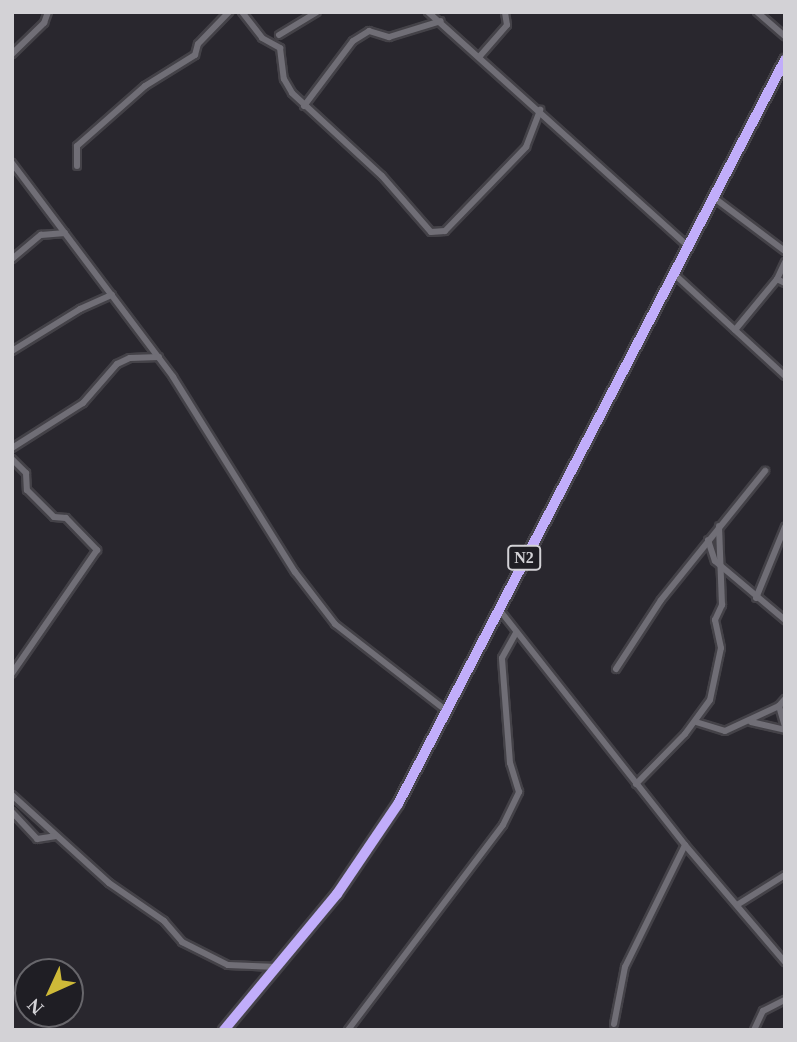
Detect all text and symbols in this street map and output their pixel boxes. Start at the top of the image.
road number: N2 [506,545,542,570]
north arrow [14,958,84,1028]
text: N [23,995,47,1019]

